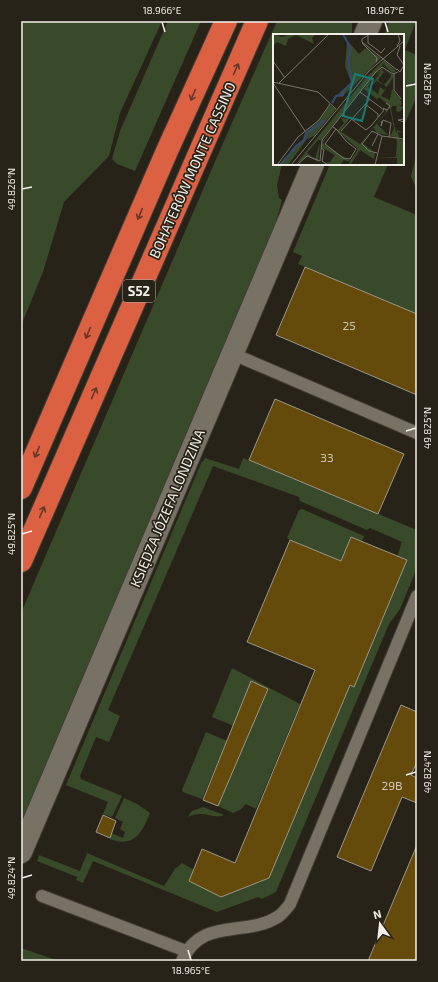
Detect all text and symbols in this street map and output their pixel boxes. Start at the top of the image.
text: 18.966°E [143,4,182,16]
text: 18.967°E [366,4,404,16]
inset map [273,34,404,165]
one-way arrow [233,63,240,75]
text: 49.826°N [421,63,433,105]
street label: BOHATERÓW MONTE CASSINO [145,79,239,261]
one-way arrow [189,88,196,100]
text: 49.826°N [5,168,17,210]
one-way arrow [136,207,143,219]
road number: S52 [123,280,155,302]
house number: 25 [342,318,356,332]
one-way arrow [84,326,92,338]
one-way arrow [91,388,98,400]
text: 49.825°N [421,407,433,449]
street label: KSIĘDZA JÓZEFA LONDZINA [126,426,208,589]
one-way arrow [32,446,40,458]
house number: 33 [320,450,334,464]
one-way arrow [39,507,46,519]
text: 49.825°N [5,513,17,555]
text: 49.824°N [421,751,433,793]
house number: 29B [381,778,403,792]
text: 49.824°N [5,857,17,899]
north arrow [360,904,400,944]
text: N [372,907,383,921]
text: 18.965°E [172,964,211,976]

